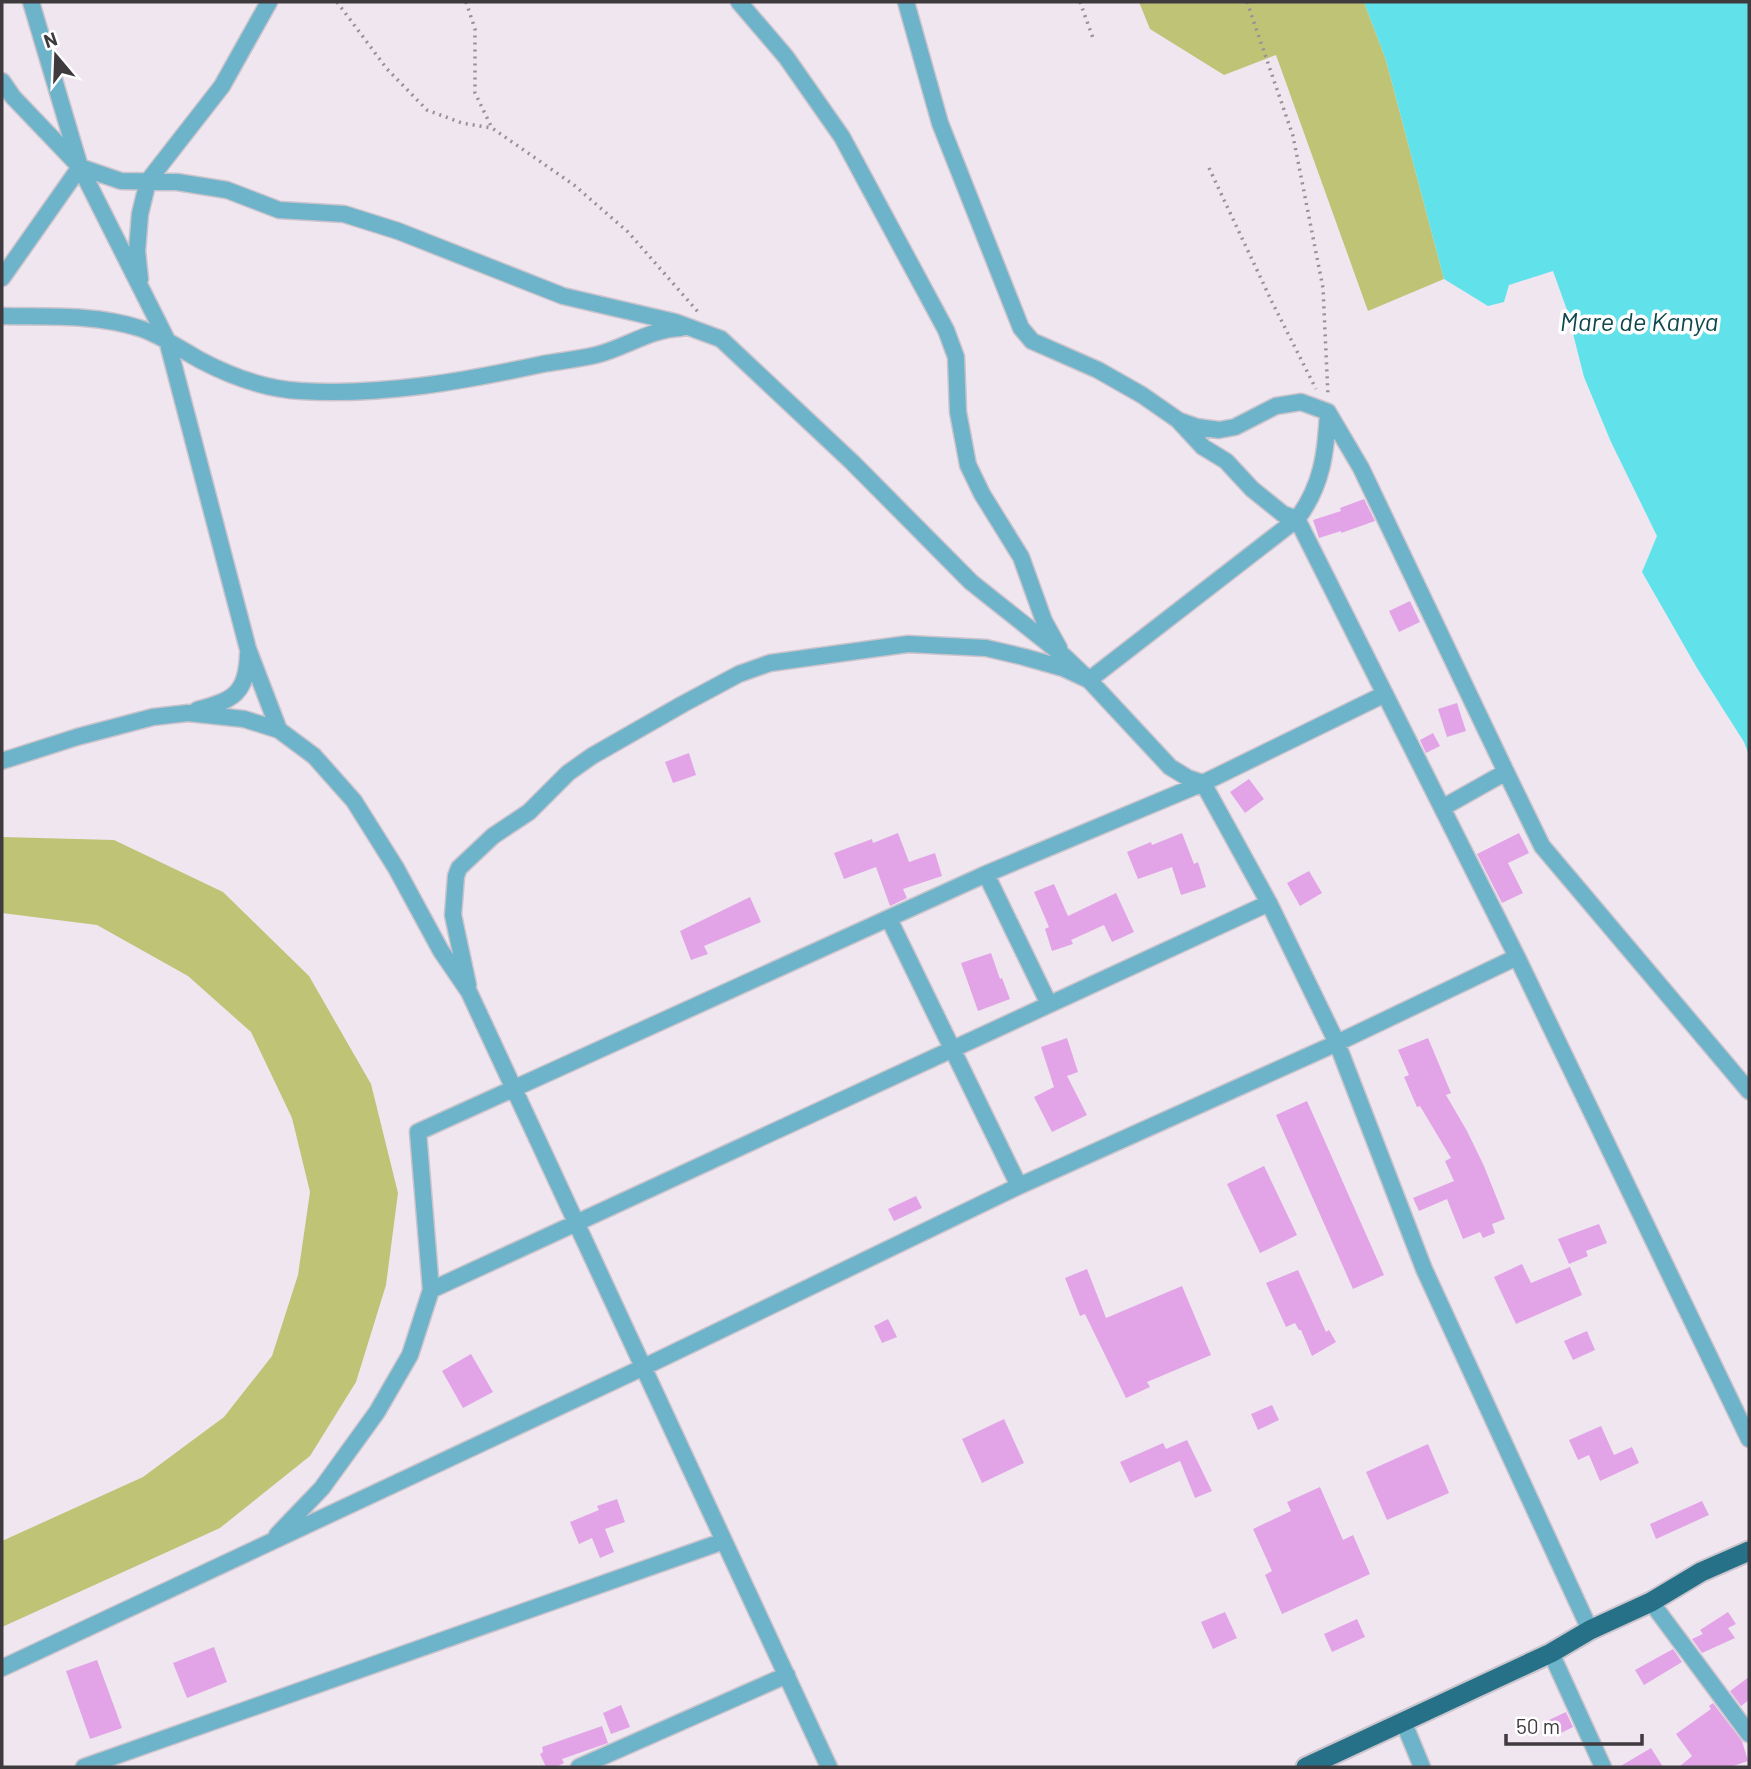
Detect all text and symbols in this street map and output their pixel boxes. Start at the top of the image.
north arrow [21,21,91,91]
text: N [41,27,60,52]
water label: Mare de Kanya [1560,305,1718,336]
scale bar [1506,1702,1642,1746]
text: 50 m [1516,1713,1560,1738]

